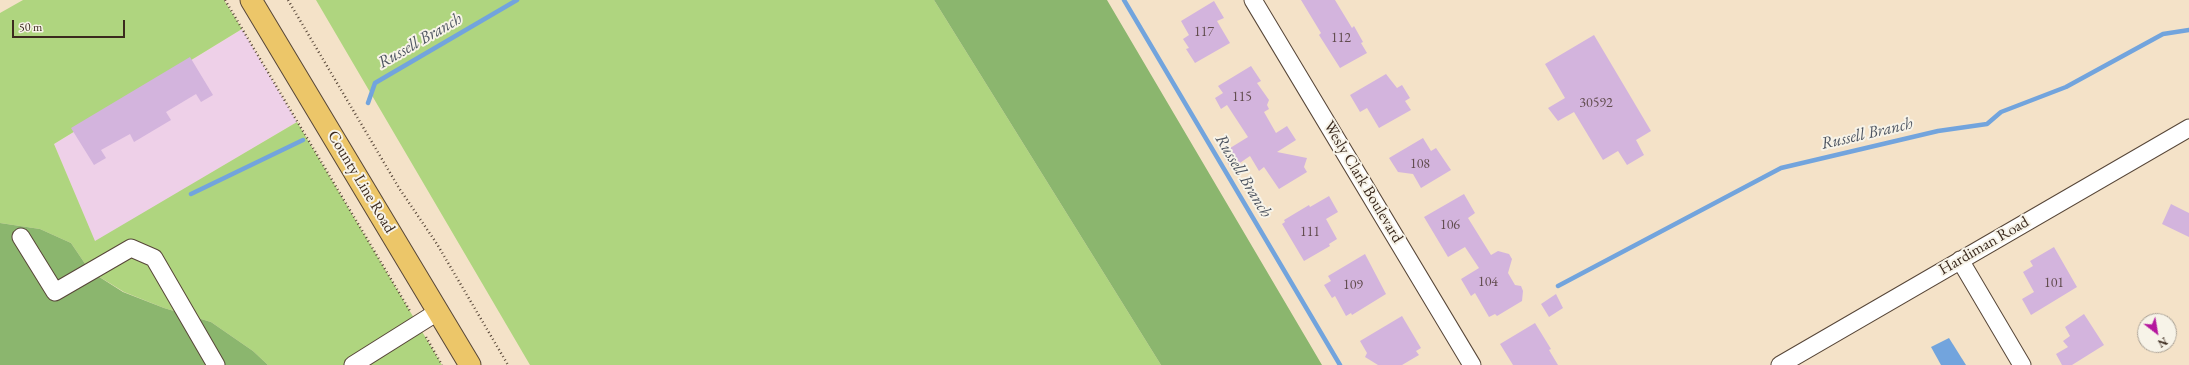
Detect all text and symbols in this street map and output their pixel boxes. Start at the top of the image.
water label: Russell Branch [374,9,466,73]
scale bar [14,12,127,38]
text: 50 m [19,19,42,35]
house number: 117 [1194,24,1214,40]
house number: 112 [1331,30,1351,46]
house number: 115 [1232,89,1252,105]
house number: 30592 [1579,95,1613,111]
water label: Russell Branch [1819,114,1915,154]
street label: Wesly Clark Boulevard [1319,118,1407,246]
street label: County Line Road [323,127,399,237]
water label: Russell Branch [1210,131,1276,221]
house number: 108 [1410,156,1430,172]
street label: Hardiman Road [1936,213,2032,279]
house number: 106 [1440,217,1460,233]
house number: 111 [1300,224,1320,240]
house number: 104 [1478,274,1498,290]
house number: 101 [2044,275,2064,291]
house number: 109 [1343,277,1363,293]
north arrow [2137,313,2177,353]
text: N [2155,334,2170,351]

